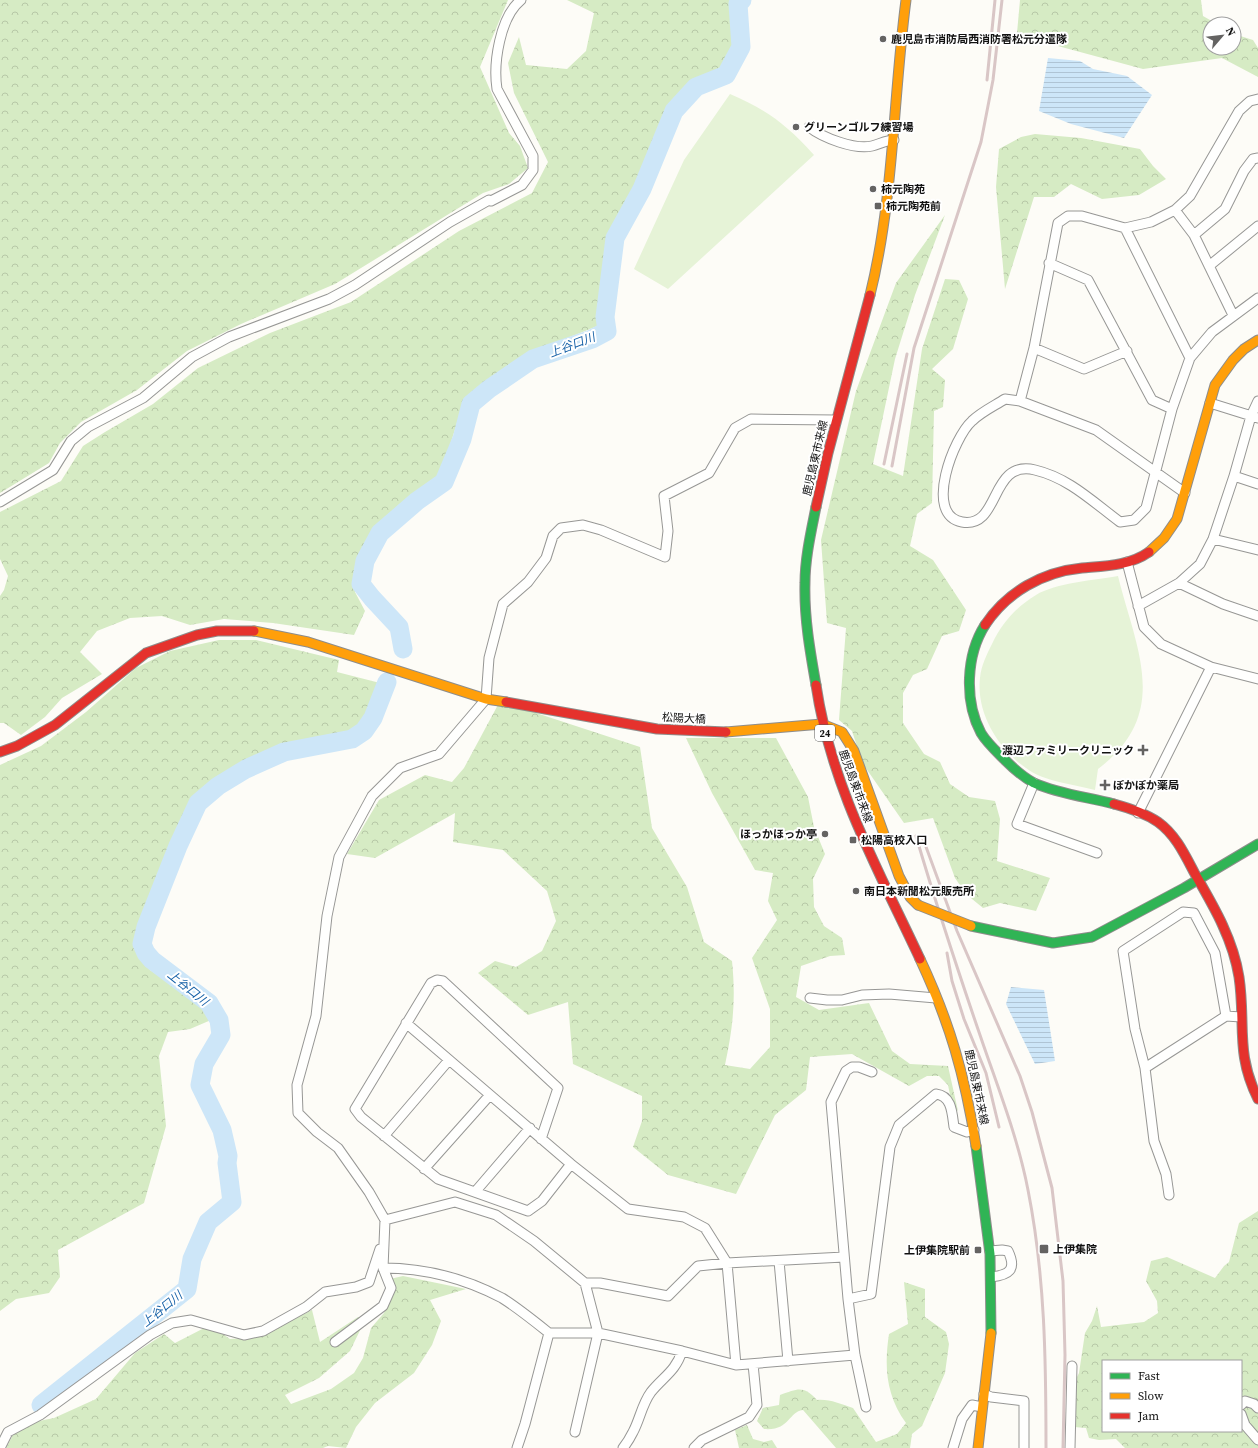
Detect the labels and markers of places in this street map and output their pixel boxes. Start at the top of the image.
place label: 鹿児島市消防局西消防署松元分遣隊 [891,32,1067,47]
marker: 鹿児島市消防局西消防署松元分遣隊 [878,34,888,44]
place label: グリーンゴルフ練習場 [804,120,913,135]
marker: グリーンゴルフ練習場 [791,122,801,132]
place label: 柿元陶苑 [881,182,925,197]
marker: 柿元陶苑 [868,184,878,194]
place label: 柿元陶苑前 [886,199,941,214]
marker: 柿元陶苑前 [873,201,883,211]
place label: 渡辺ファミリークリニック [1002,743,1134,758]
marker: 渡辺ファミリークリニック [1137,744,1149,756]
place label: ぽかぽか薬局 [1113,778,1179,793]
marker: ぽかぽか薬局 [1100,780,1110,790]
place label: ほっかほっか亭 [740,827,817,842]
marker: ほっかほっか亭 [820,829,830,839]
place label: 松陽高校入口 [861,833,927,848]
marker: 松陽高校入口 [848,835,858,845]
place label: 南日本新聞松元販売所 [864,884,974,899]
marker: 南日本新聞松元販売所 [851,886,861,896]
place label: 上伊集院 [1053,1242,1097,1257]
place label: 上伊集院駅前 [904,1243,970,1258]
marker: 上伊集院 [1038,1243,1050,1255]
marker: 上伊集院駅前 [973,1245,983,1255]

